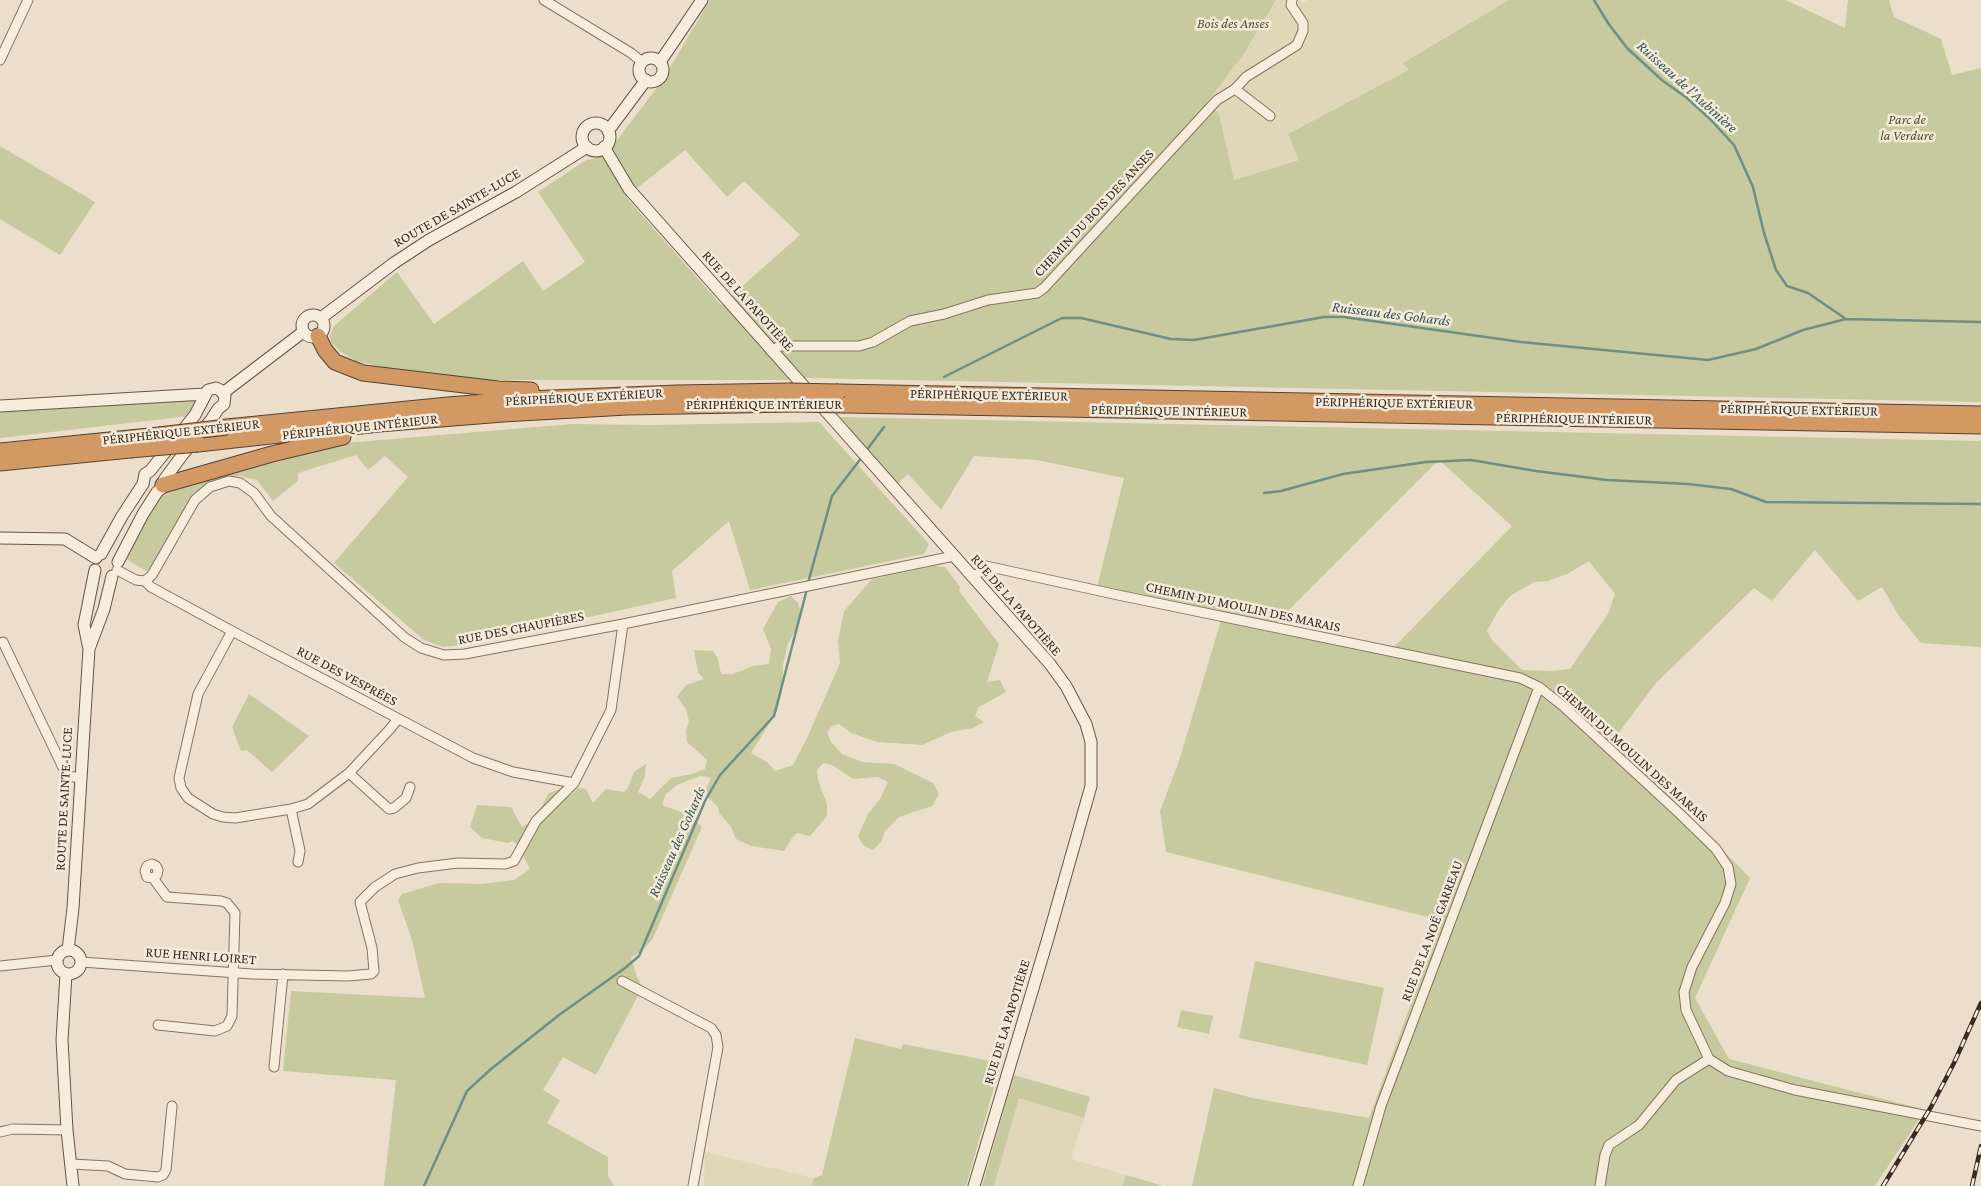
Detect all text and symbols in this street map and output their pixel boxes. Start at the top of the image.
park label: Bois des Anses [1197,16,1269,32]
water label: Ruisseau de l'Aubinière [1633,37,1741,137]
park label: Parc de la Verdure [1880,112,1934,144]
street label: CHEMIN DU BOIS DES ANSES [1031,146,1157,280]
street label: ROUTE DE SAINTE-LUCE [391,165,523,251]
street label: RUE DE LA PAPOTIÈRE [698,247,798,355]
water label: Ruisseau des Gohards [1331,298,1451,330]
street label: PÉRIPHÉRIQUE EXTÉRIEUR [505,384,663,410]
street label: PÉRIPHÉRIQUE EXTÉRIEUR [910,385,1068,405]
street label: PÉRIPHÉRIQUE EXTÉRIEUR [1315,393,1473,413]
street label: PÉRIPHÉRIQUE INTÉRIEUR [686,397,842,413]
street label: PÉRIPHÉRIQUE EXTÉRIEUR [1720,400,1878,420]
street label: PÉRIPHÉRIQUE INTÉRIEUR [1091,401,1247,421]
street label: PÉRIPHÉRIQUE INTÉRIEUR [1496,409,1652,429]
street label: PÉRIPHÉRIQUE INTÉRIEUR [281,410,439,444]
street label: PÉRIPHÉRIQUE EXTÉRIEUR [102,415,260,449]
street label: RUE DE LA PAPOTIÈRE [967,551,1065,659]
street label: CHEMIN DU MOULIN DES MARAIS [1144,578,1342,636]
street label: RUE DES CHAUPIÈRES [457,608,585,648]
street label: RUE DES VESPRÉES [294,642,400,710]
street label: CHEMIN DU MOULIN DES MARAIS [1553,680,1711,826]
street label: ROUTE DE SAINTE-LUCE [52,727,76,871]
water label: Ruisseau des Gohards [645,784,709,900]
street label: RUE DE LA NOË GARREAU [1397,858,1467,1004]
street label: RUE HENRI LOIRET [145,944,257,968]
street label: RUE DE LA PAPOTIÈRE [980,958,1034,1086]

